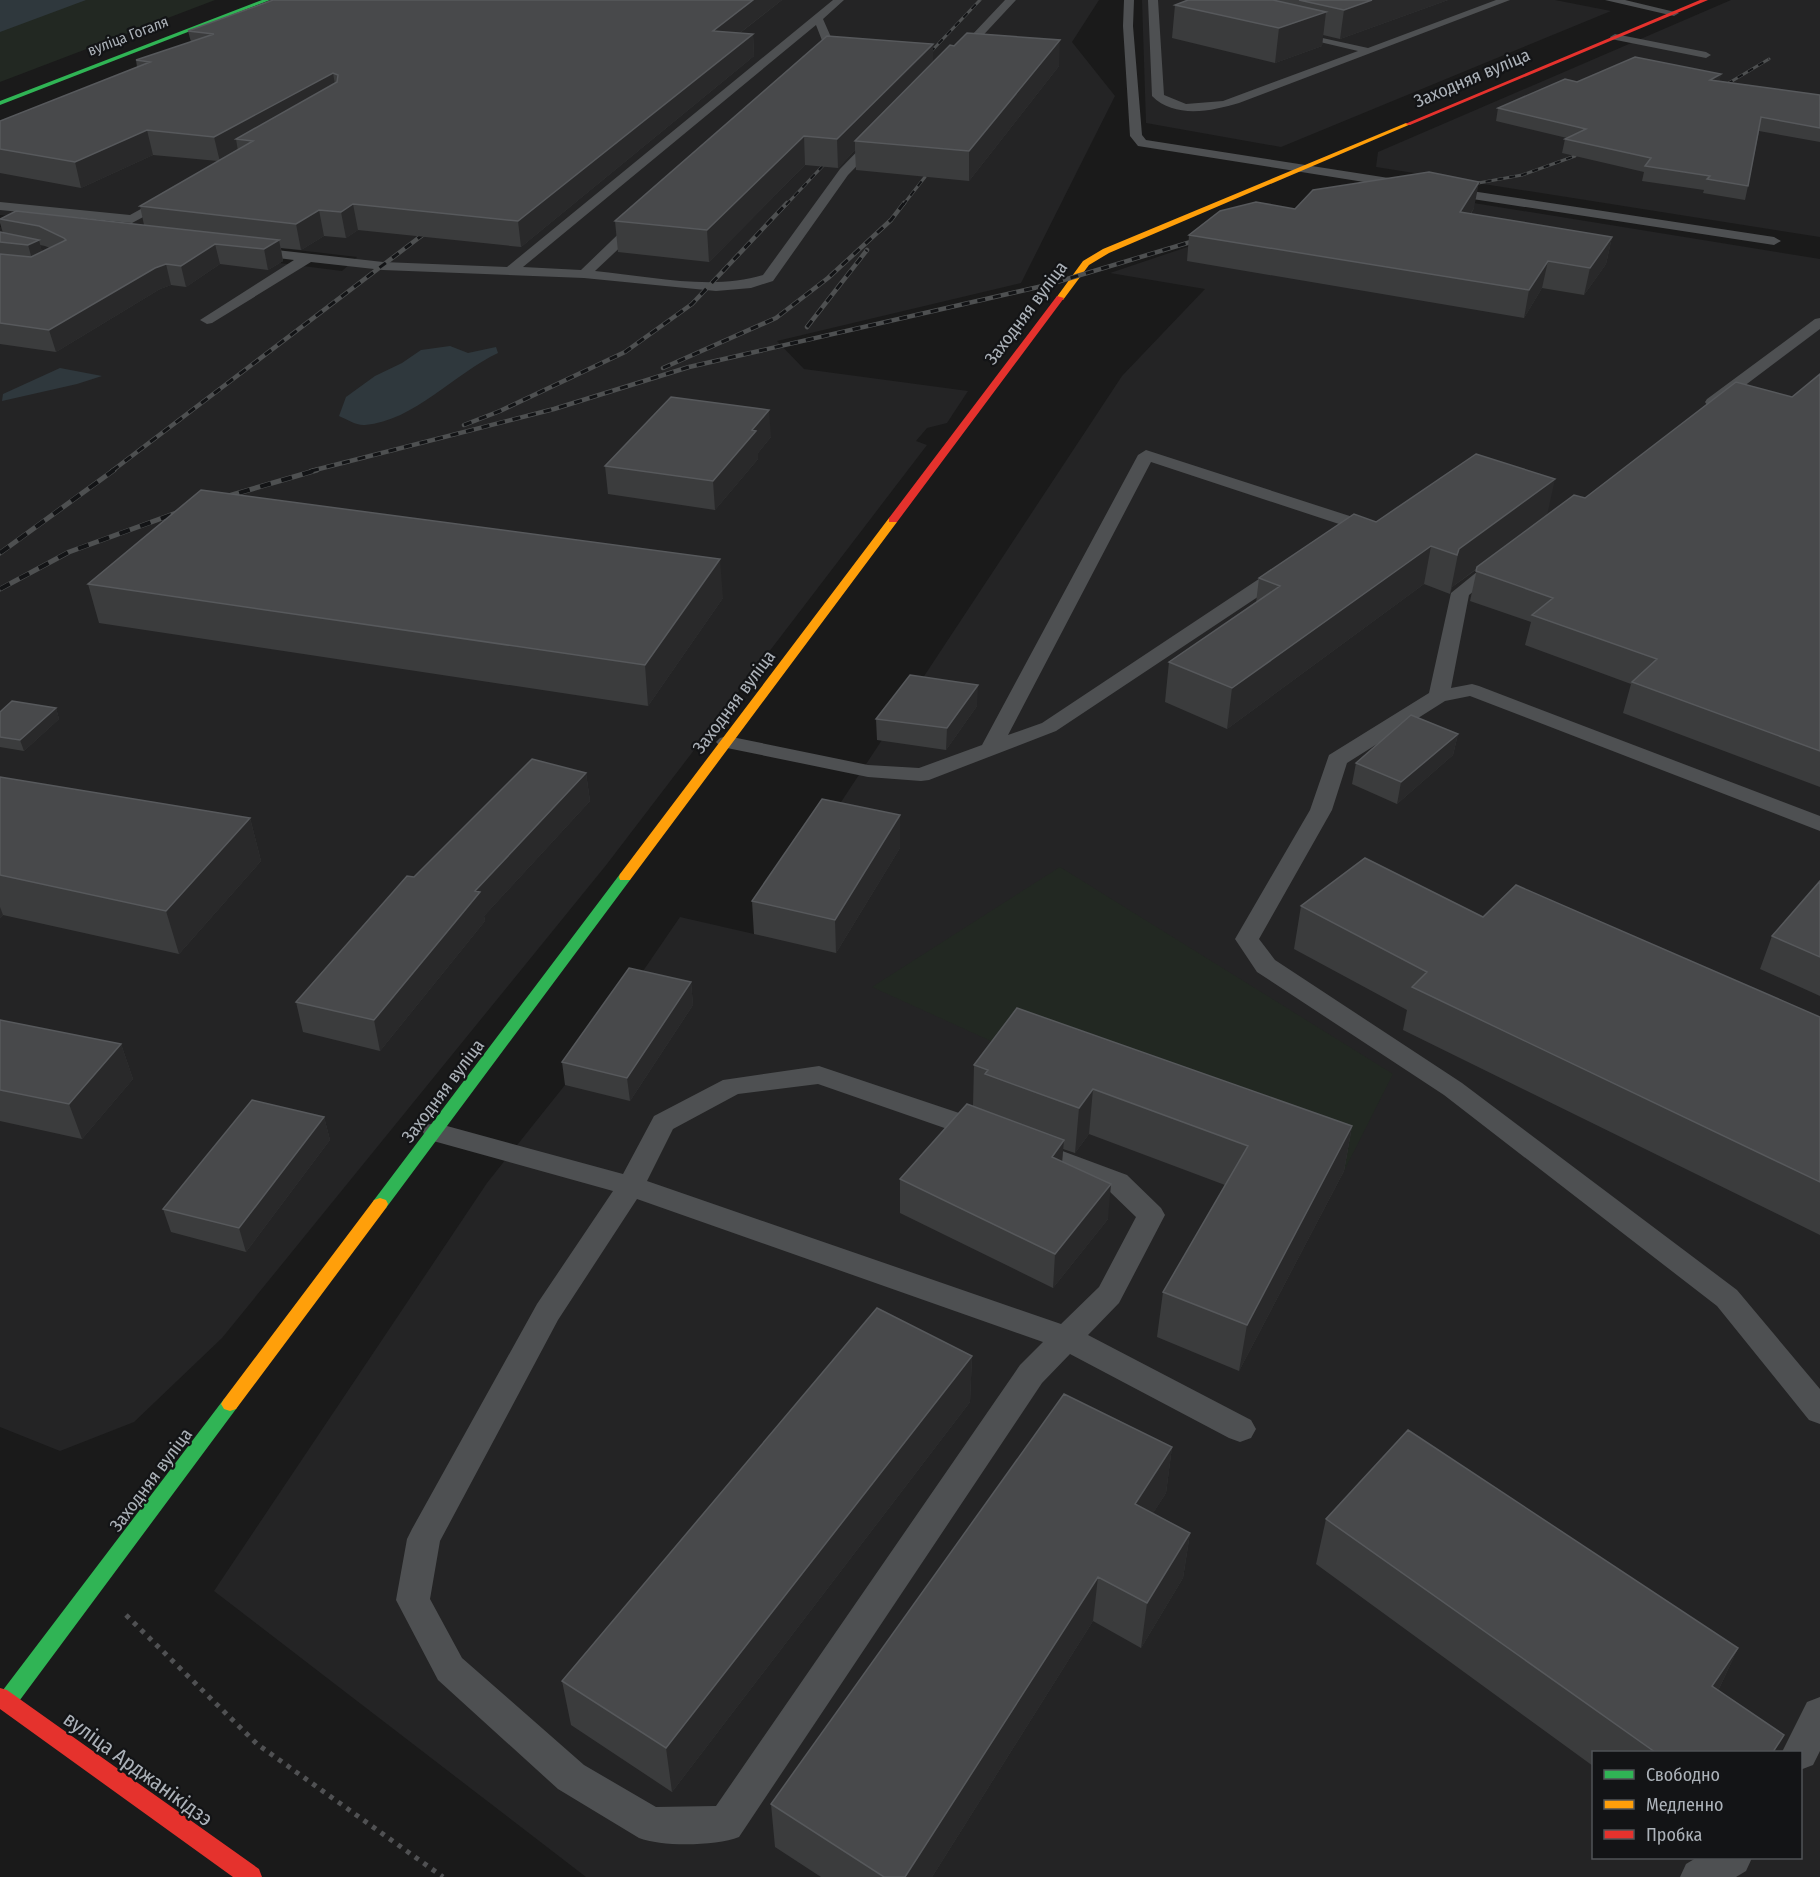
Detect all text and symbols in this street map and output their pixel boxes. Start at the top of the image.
street label: вуліца Гогаля [85,12,171,60]
street label: Заходняя вуліца [1411,44,1533,112]
street label: Заходняя вуліца [980,257,1072,369]
street label: Заходняя вуліца [688,646,780,758]
street label: Заходняя вуліца [397,1035,489,1147]
street label: Заходняя вуліца [105,1424,197,1536]
street label: вуліца Арджанікідзэ [58,1706,218,1832]
legend [1592,1751,1802,1859]
text: Свободно [1646,1764,1720,1786]
text: Медленно [1646,1794,1724,1816]
text: Пробка [1646,1824,1702,1846]

